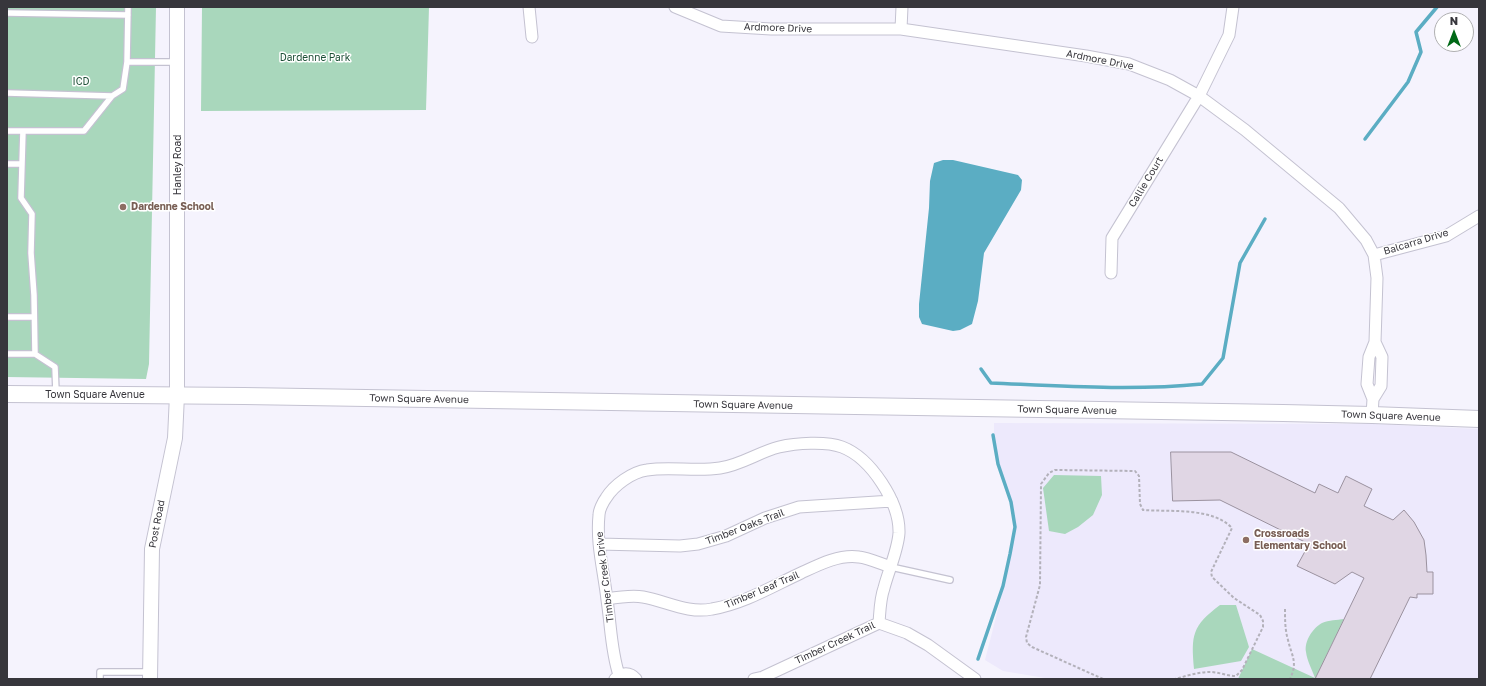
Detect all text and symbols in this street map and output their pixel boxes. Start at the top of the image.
north arrow [1434,12,1474,52]
text: N [1450,14,1458,27]
street label: Ardmore Drive [744,21,812,35]
street label: Ardmore Drive [1065,48,1135,72]
park label: Dardenne Park [280,52,350,64]
park label: ICD [73,76,89,88]
street label: Hanley Road [172,135,184,195]
street label: Callie Court [1126,155,1166,209]
place label: Dardenne School [131,201,214,213]
marker: Dardenne School [118,202,128,212]
street label: Balcarra Drive [1382,226,1450,258]
street label: Town Square Avenue [45,389,145,401]
street label: Town Square Avenue [369,392,469,406]
street label: Town Square Avenue [693,398,793,412]
street label: Town Square Avenue [1017,403,1117,417]
street label: Town Square Avenue [1341,408,1441,424]
street label: Post Road [146,499,168,549]
street label: Timber Oaks Trail [704,506,786,548]
place label: Crossroads Elementary School [1254,528,1346,552]
street label: Timber Creek Drive [593,531,617,623]
marker: Crossroads Elementary School [1241,535,1251,545]
street label: Timber Leaf Trail [723,569,801,611]
street label: Timber Creek Trail [793,619,877,667]

